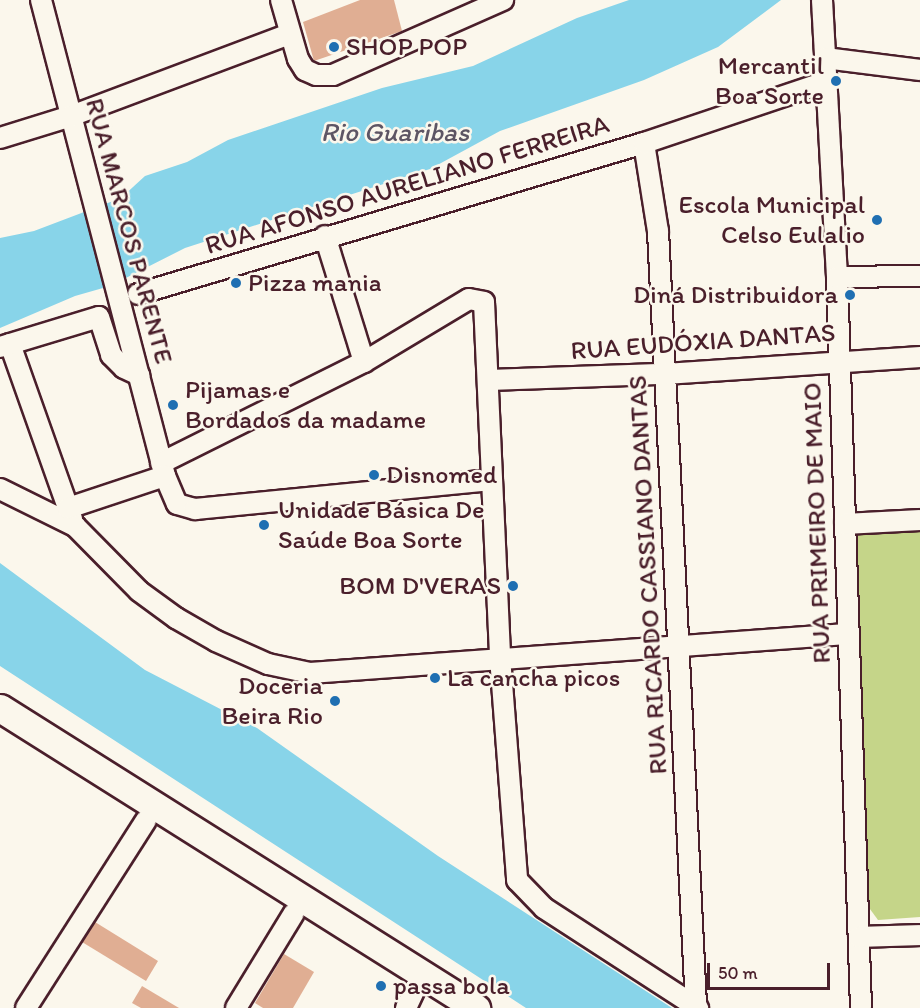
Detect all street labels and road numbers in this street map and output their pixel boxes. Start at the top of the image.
street label: RUA MARCOS PARENTE [79,95,179,367]
street label: RUA AFONSO AURELIANO FERREIRA [200,108,614,262]
street label: RUA EUDÓXIA DANTAS [568,317,838,367]
street label: RUA RICARDO CASSIANO DANTAS [622,376,674,774]
street label: RUA PRIMEIRO DE MAIO [797,382,837,664]

